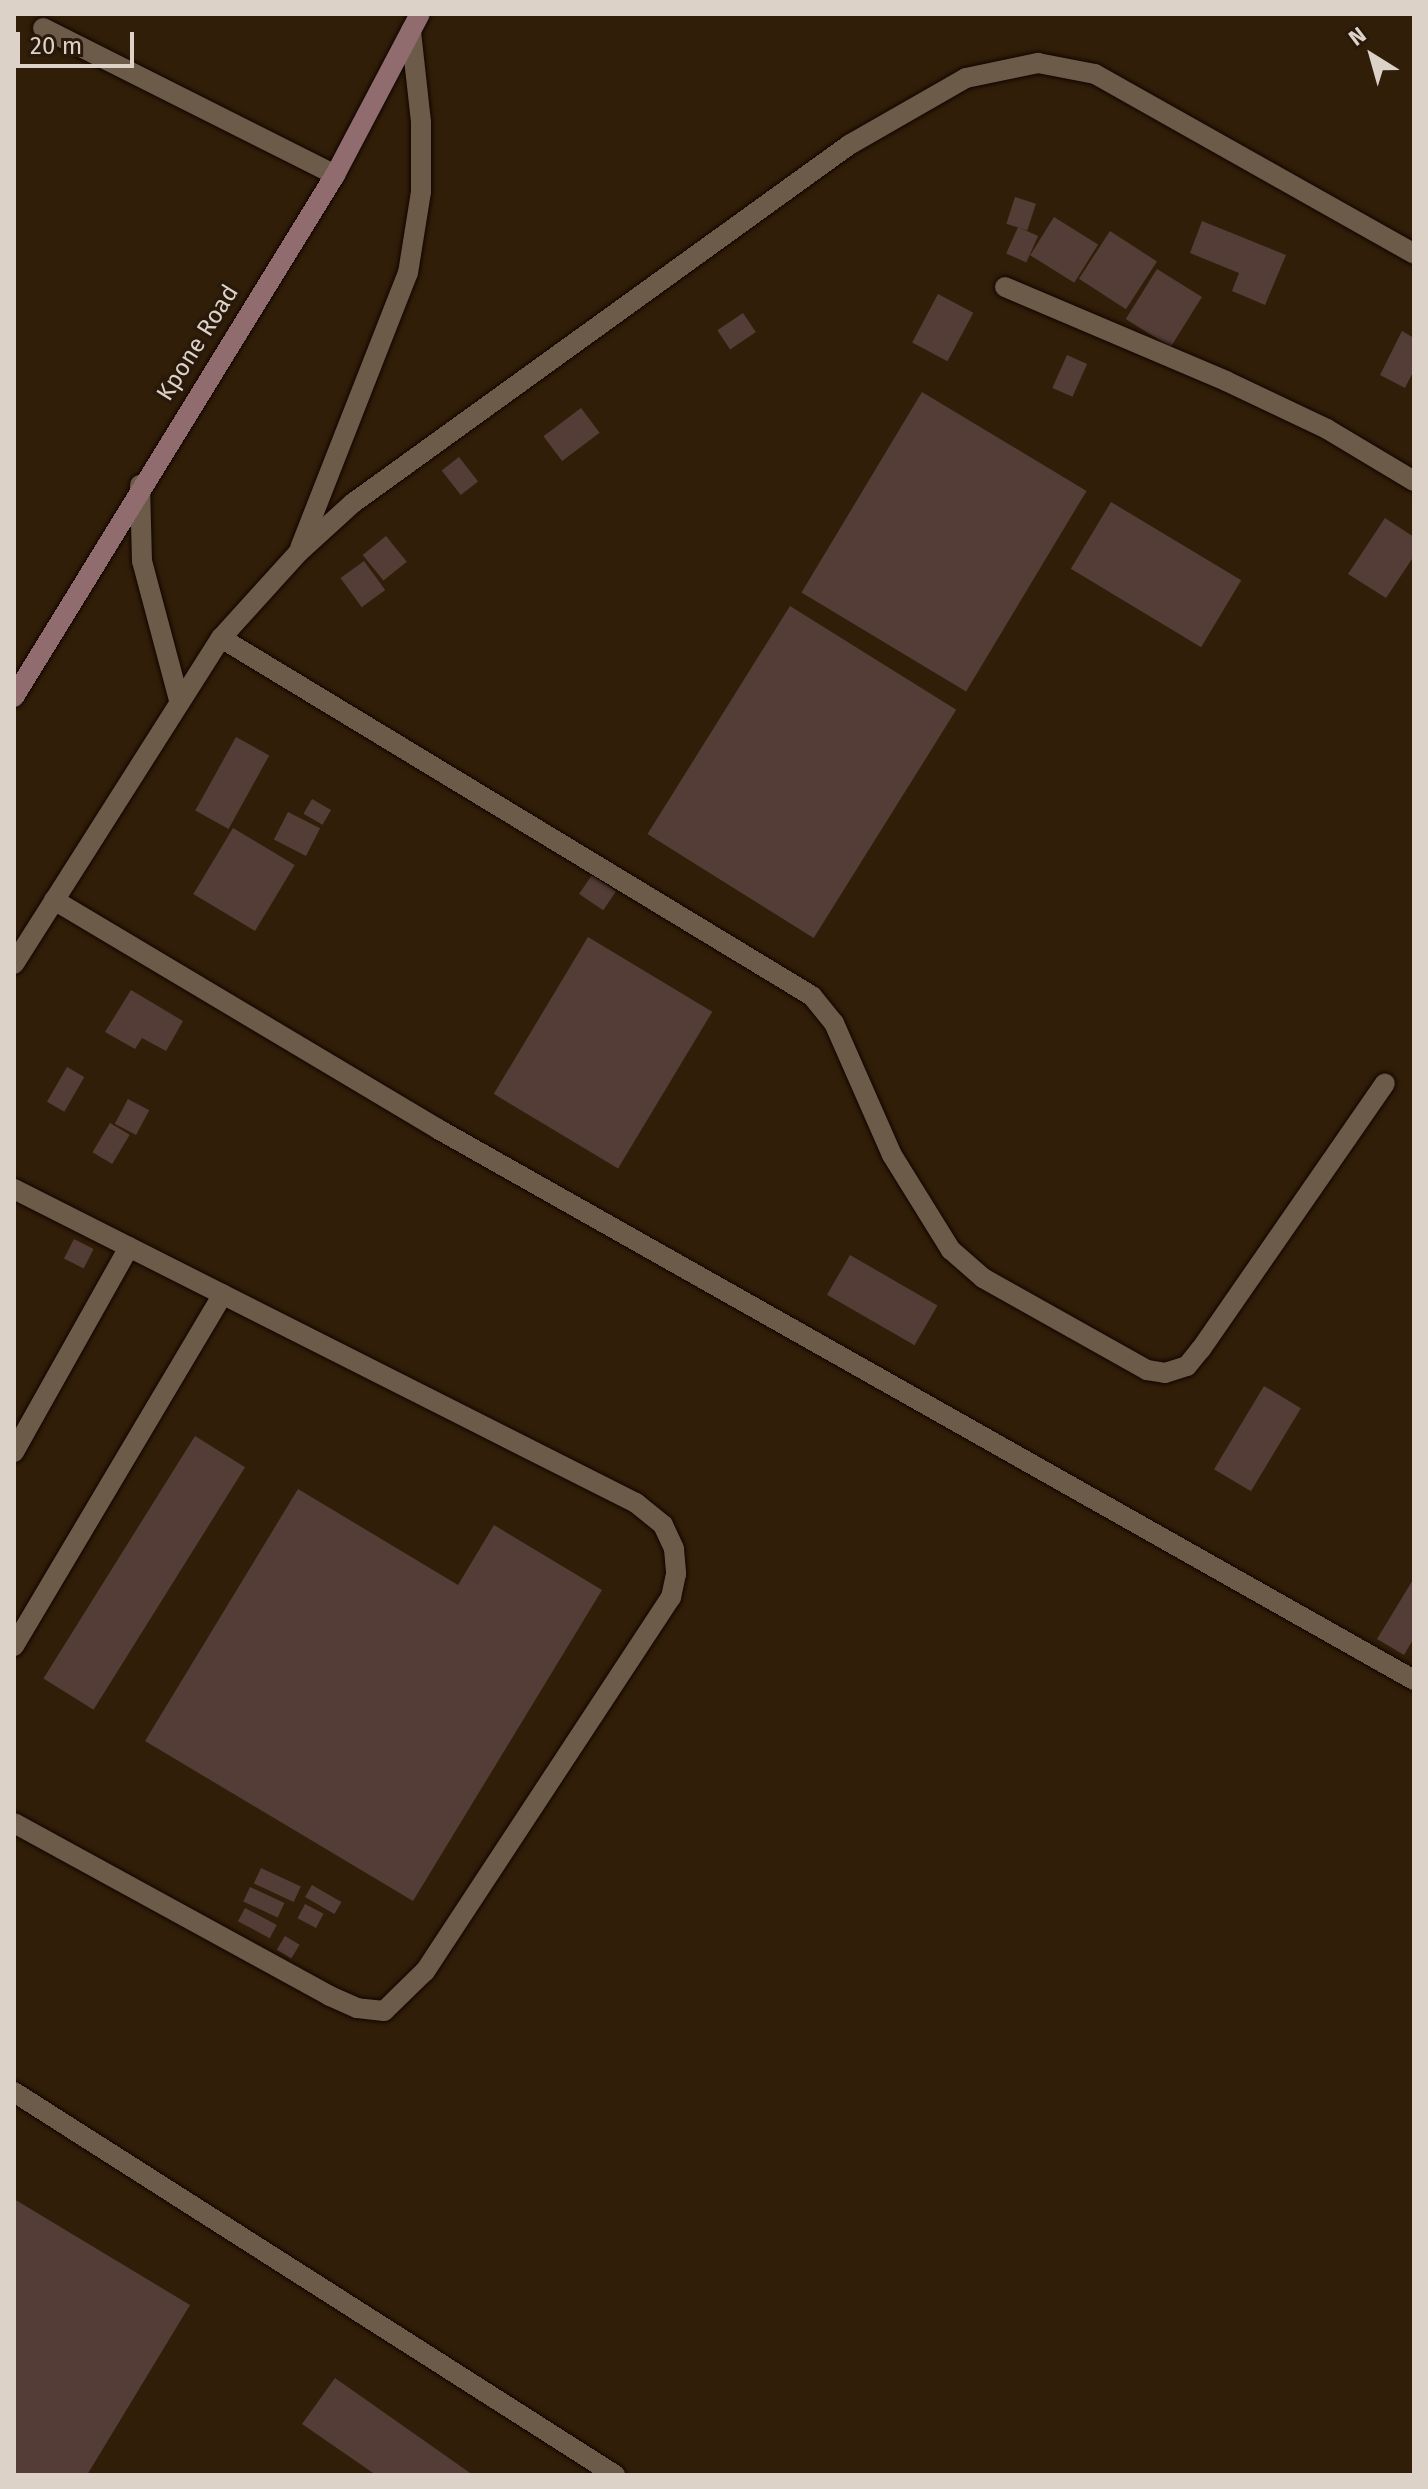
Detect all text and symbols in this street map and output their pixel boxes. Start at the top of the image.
scale bar [20,16,138,66]
north arrow [1332,16,1412,96]
text: N [1343,21,1371,52]
text: 20 m [30,32,82,60]
street label: Kpone Road [151,280,245,406]

